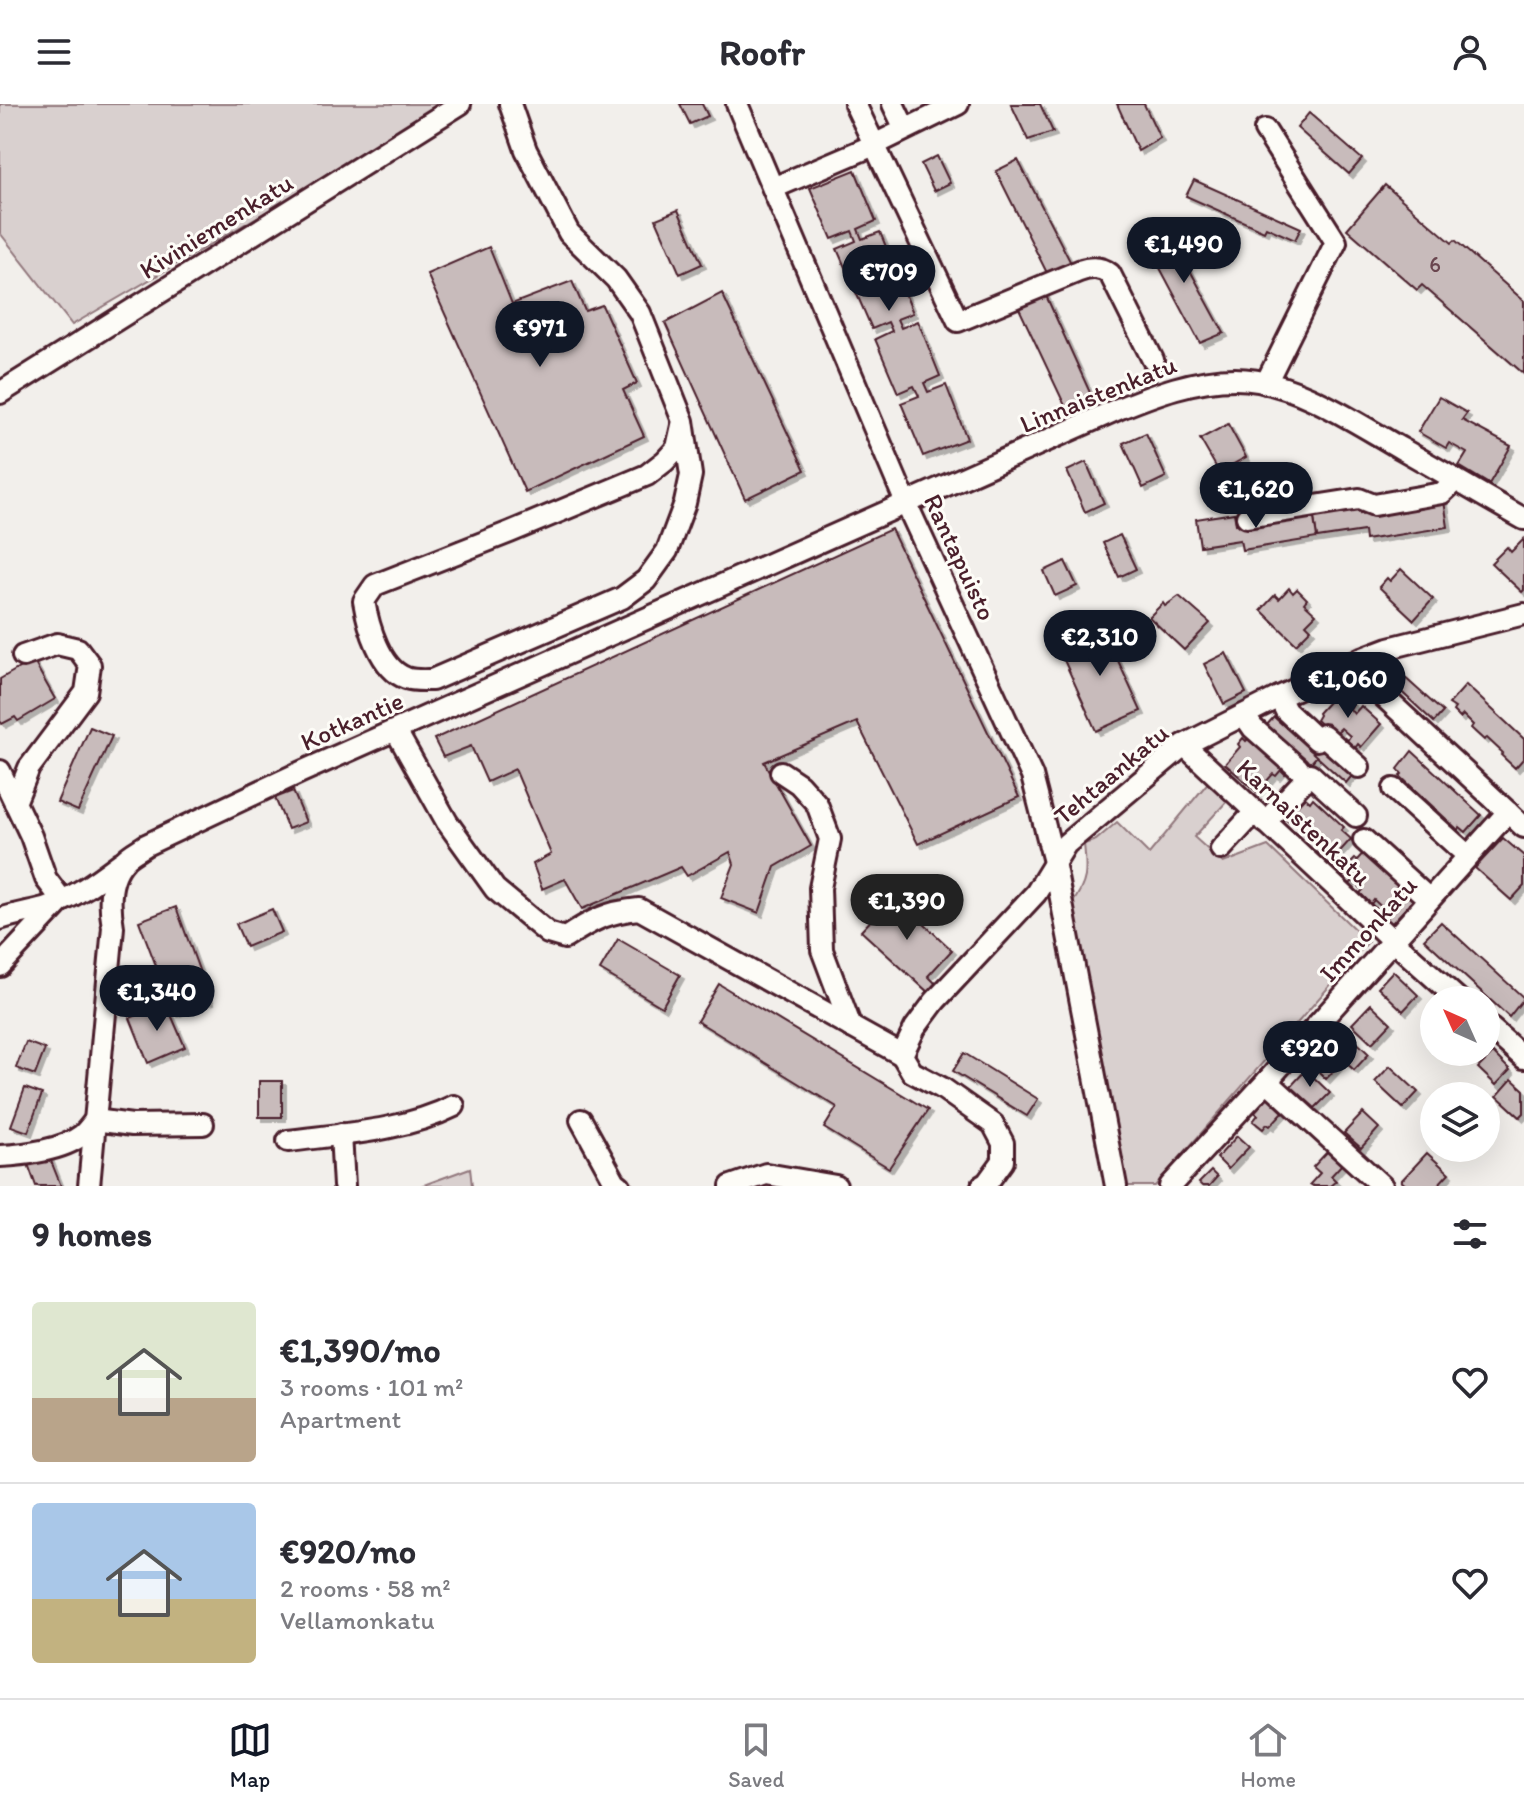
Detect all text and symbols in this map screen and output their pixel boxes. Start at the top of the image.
icon: menu [32,30,76,74]
icon: person [1448,30,1492,74]
text: Roofr [719,31,805,74]
street label: Kiviniemenkatu [133,166,299,286]
pin: €1,490 [1119,217,1249,285]
text: €1,490 [1145,227,1223,259]
pin: €709 [842,245,936,313]
house number: 6 [1429,251,1441,278]
text: €709 [860,255,918,287]
pin: €971 [493,301,587,369]
text: €971 [513,311,567,343]
street label: Linnaistenkatu [1015,348,1181,440]
pin: €1,620 [1191,462,1321,530]
text: €1,620 [1218,472,1294,504]
street label: Rantapuisto [917,489,1003,625]
pin: €2,310 [1035,610,1165,678]
text: €2,310 [1062,620,1138,652]
pin: €1,060 [1283,652,1413,720]
text: €1,060 [1309,662,1387,694]
street label: Kotkantie [296,684,408,758]
street label: Tehtaankatu [1047,717,1175,831]
street label: Karnaistenkatu [1230,752,1378,892]
street label: Immonkatu [1312,870,1424,988]
pin: €1,390 [842,874,972,942]
text: €1,390 [869,884,945,916]
pin: €1,340 [92,965,222,1033]
text: €1,340 [118,975,196,1007]
north arrow [1420,986,1500,1066]
map controls [1420,986,1500,1162]
pin: €920 [1263,1021,1357,1089]
text: €920 [1281,1031,1339,1063]
button: layers [1420,1082,1500,1162]
icon: filters [1448,1212,1492,1256]
text: 9 homes [32,1214,152,1255]
text: €1,390/mo [280,1330,441,1371]
icon: home [96,1334,192,1430]
icon: heart [1448,1360,1492,1404]
text: 3 rooms · 101 m² [280,1371,463,1403]
text: Apartment [280,1403,401,1435]
text: €920/mo [280,1531,416,1572]
icon: home [96,1535,192,1631]
icon: heart [1448,1561,1492,1605]
text: 2 rooms · 58 m² [280,1572,451,1604]
text: Vellamonkatu [280,1604,435,1636]
tab: Map [228,1718,272,1793]
tab: Saved [728,1718,784,1793]
tab: Home [1240,1718,1296,1793]

